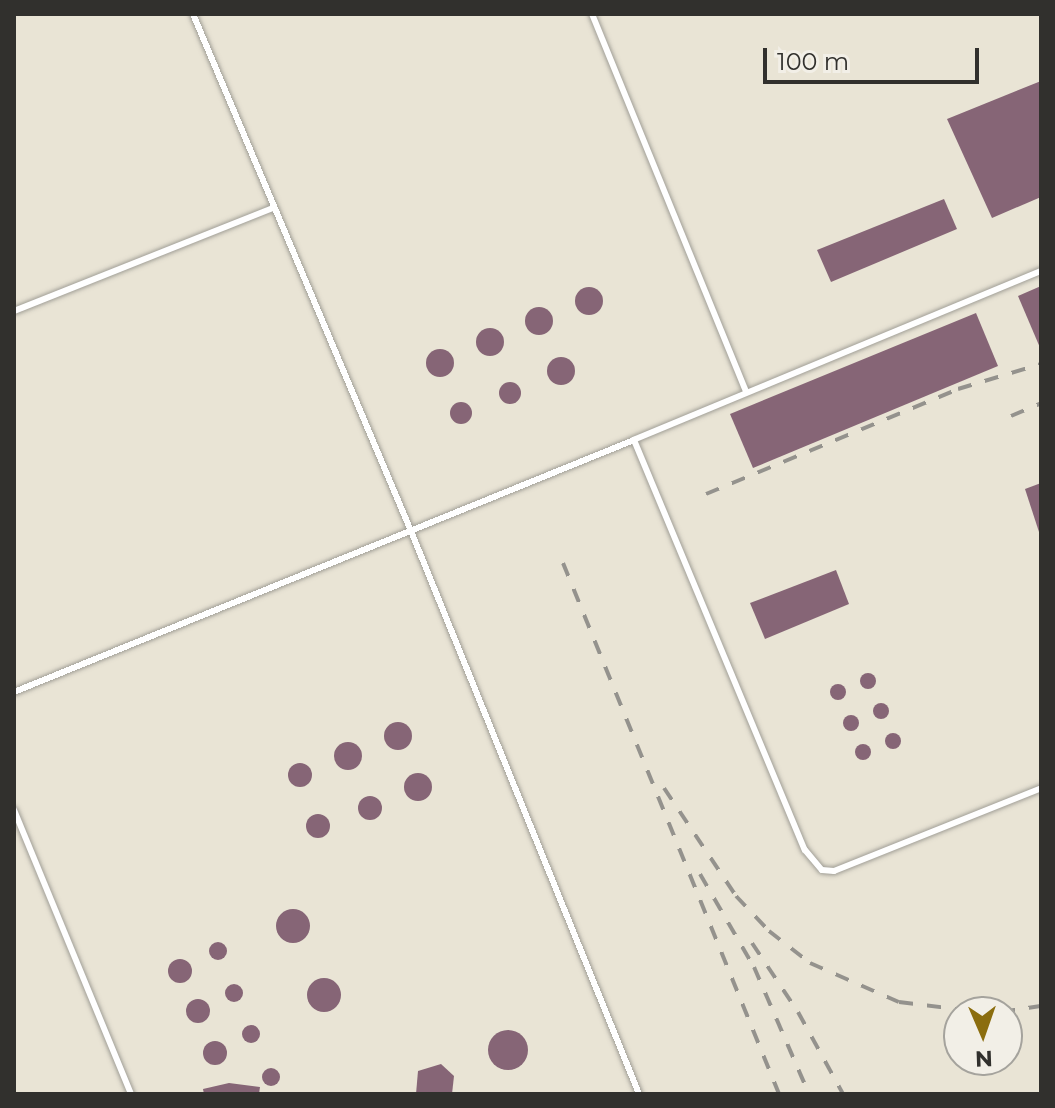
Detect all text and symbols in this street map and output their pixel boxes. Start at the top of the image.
scale bar [767,32,983,82]
text: 100 m [777,47,849,76]
north arrow [943,996,1023,1076]
text: N [974,1045,993,1072]

